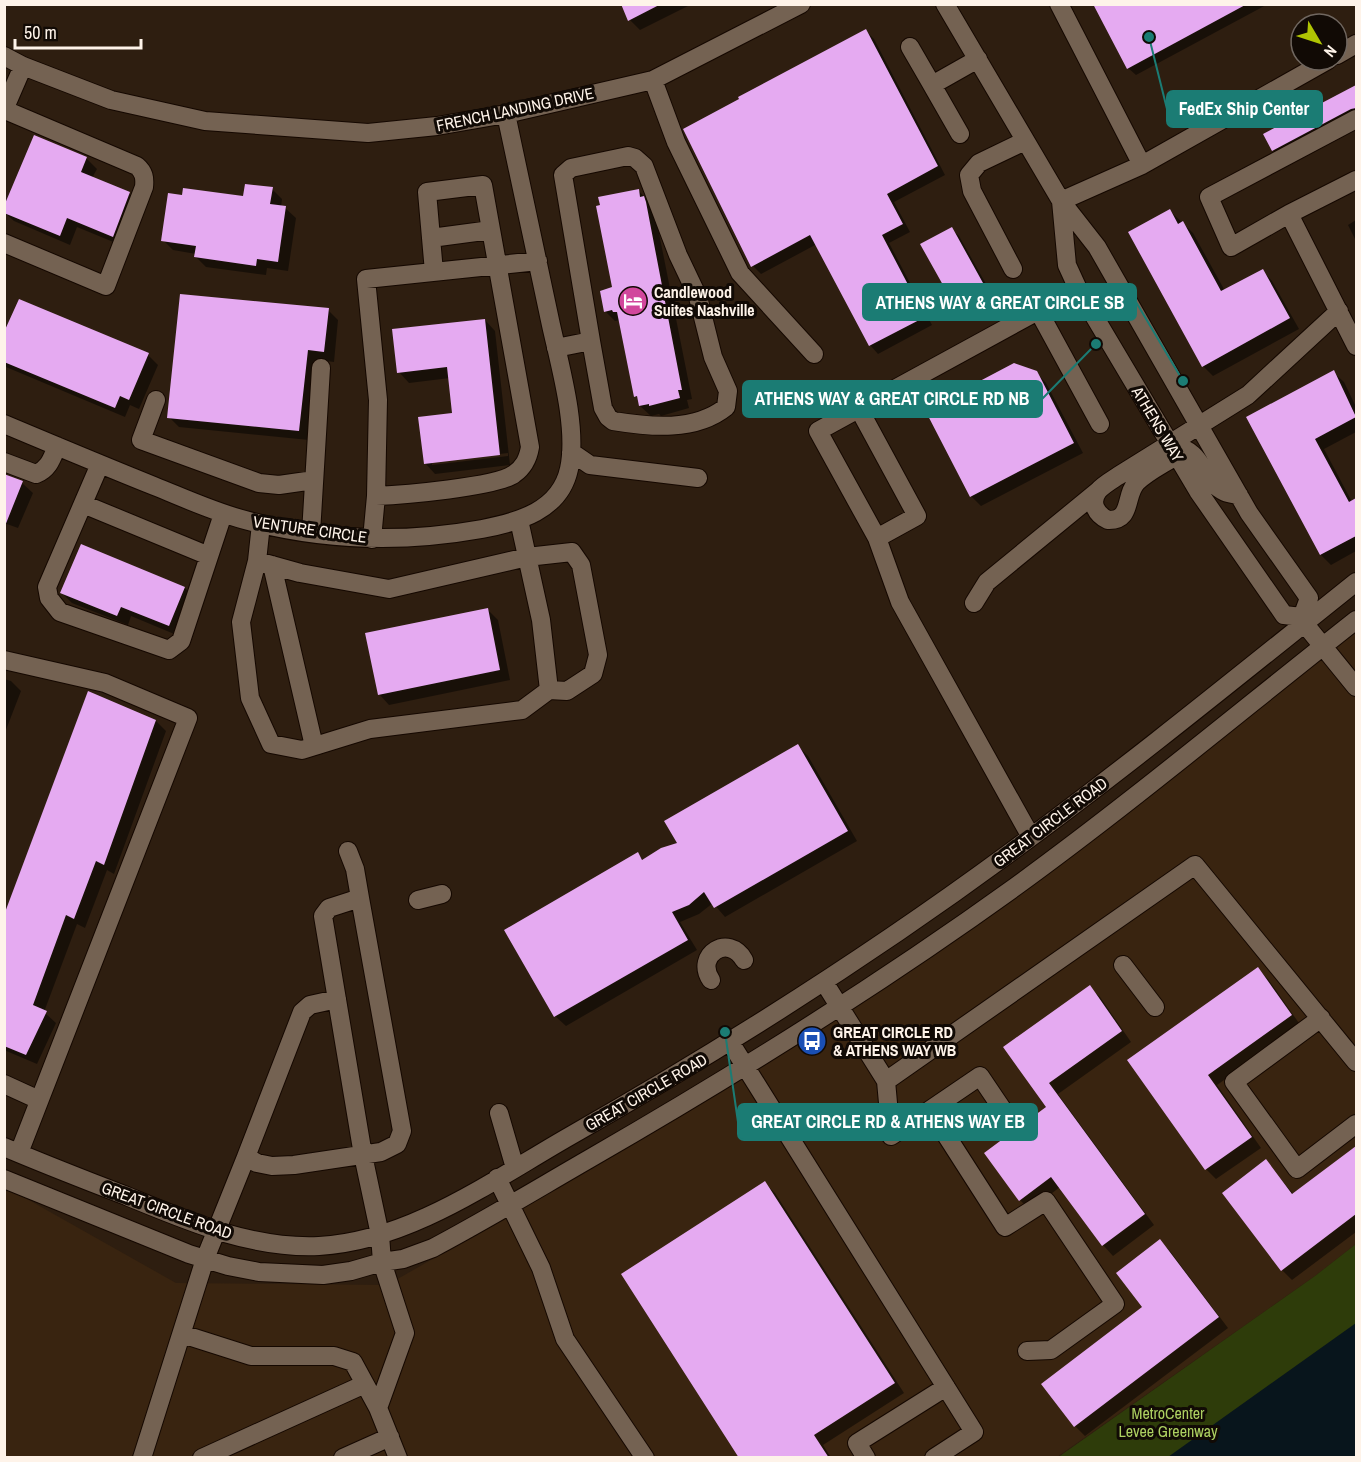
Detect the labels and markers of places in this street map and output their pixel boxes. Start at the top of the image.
callout: FedEx Ship Center [1167,91,1322,127]
place label: Candlewood Suites Nashville [654,281,755,321]
callout: ATHENS WAY & GREAT CIRCLE SB [863,284,1136,320]
hotel icon: Candlewood Suites Nashville [617,285,649,317]
callout: ATHENS WAY & GREAT CIRCLE RD NB [743,381,1042,417]
place label: GREAT CIRCLE RD & ATHENS WAY WB [833,1021,956,1061]
bus stop icon: GREAT CIRCLE RD & ATHENS WAY WB [796,1025,828,1057]
callout: GREAT CIRCLE RD & ATHENS WAY EB [738,1104,1037,1140]

